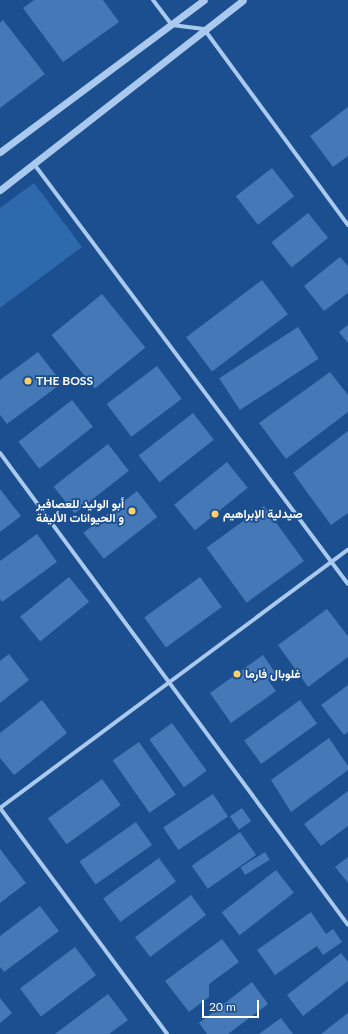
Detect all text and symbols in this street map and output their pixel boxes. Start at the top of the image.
place label: THE BOSS [36,374,93,388]
marker: THE BOSS [23,376,33,386]
place label: أبو الوليد للعصافير و الحيوانات الأليفة [36,497,124,525]
marker: أبو الوليد للعصافير و الحيوانات الأليفة [127,506,137,516]
place label: صيدلية الإبراهيم [223,507,303,521]
marker: صيدلية الإبراهيم [210,509,220,519]
place label: غلوبال فارما [245,667,301,681]
marker: غلوبال فارما [232,669,242,679]
scale bar [204,992,261,1018]
text: 20 m [209,999,236,1014]

